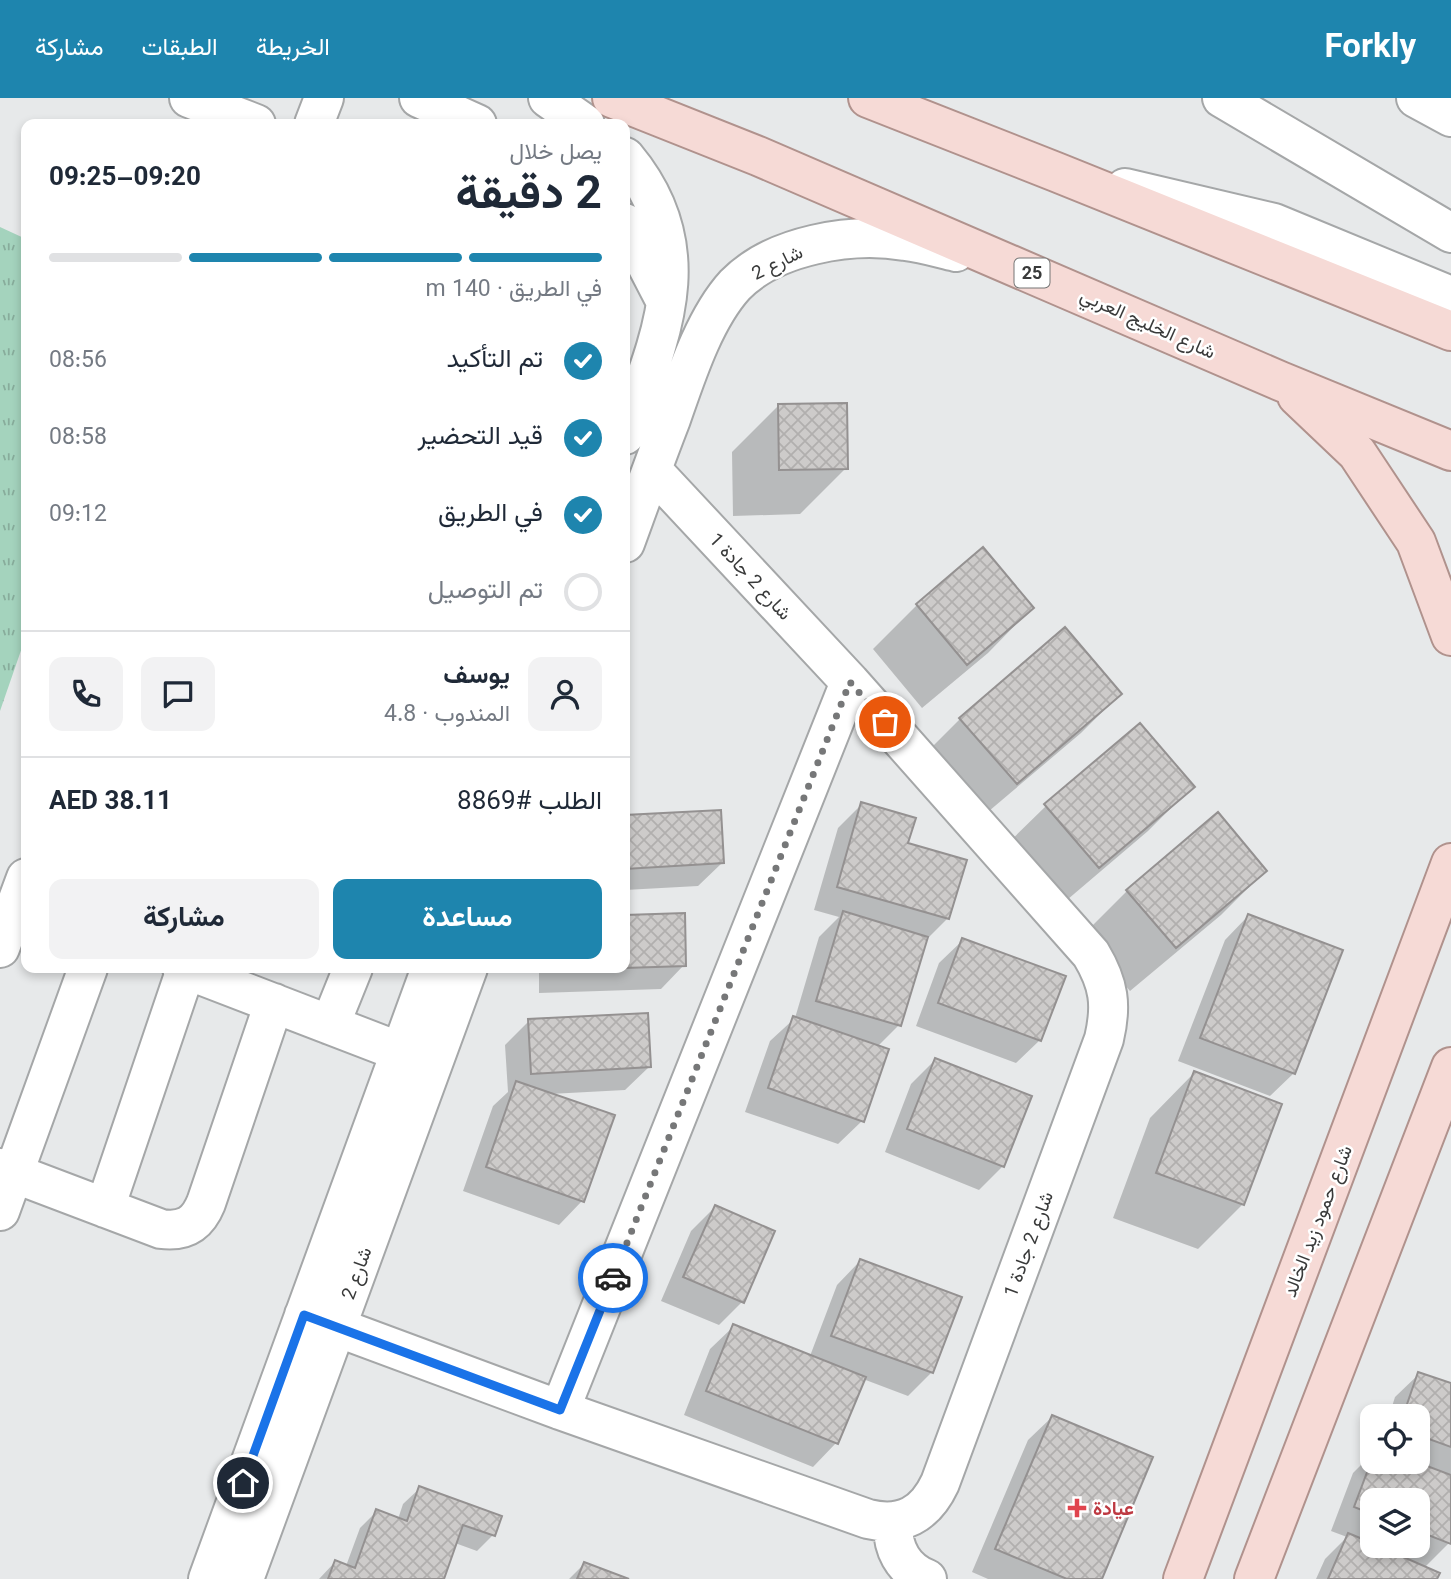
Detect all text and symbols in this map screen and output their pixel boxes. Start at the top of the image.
text: Forkly [1325,23,1416,75]
text: مشاركة [35,30,103,68]
text: الطبقات [141,30,218,68]
text: الخريطة [256,30,330,68]
text: يصل خلال [509,135,602,171]
text: 09:20–09:25 [49,158,201,199]
text: 2 دقيقة [456,161,602,233]
street label: شارع 2 [747,239,809,289]
road number: 25 [1014,258,1050,288]
text: في الطريق · 140 m [426,272,602,308]
street label: شارع الخليج العربي [1075,282,1219,368]
text: تم التأكيد [446,340,543,381]
icon: check [564,342,602,380]
text: 08:56 [49,343,107,379]
text: قيد التحضير [418,417,543,458]
icon: check [564,419,602,457]
text: 08:58 [49,420,107,456]
text: في الطريق [438,494,543,535]
icon: check [564,496,602,534]
text: 09:12 [49,497,107,533]
street label: شارع 2 جادة 1 [701,527,797,628]
text: تم التوصيل [428,571,543,612]
text: يوسف [443,656,510,697]
button: phone [49,657,123,731]
button: chat [141,657,215,731]
button: person [528,657,602,731]
pin [855,692,915,752]
text: المندوب · 4.8 [384,697,510,733]
icon: bag [866,703,904,741]
text: AED 38.11 [49,782,172,823]
text: الطلب #8869 [457,782,602,823]
button: مشاركة [49,879,319,959]
button: مساعدة [333,879,602,959]
street label: شارع حمود زيد الخالد [1277,1142,1362,1302]
street label: شارع 2 جادة 1 [998,1188,1063,1302]
courier [578,1243,648,1313]
street label: شارع 2 [335,1244,381,1304]
icon: car [594,1259,632,1297]
map controls [1360,1404,1430,1558]
button: locate [1360,1404,1430,1474]
pin [213,1453,273,1513]
icon: home [224,1464,262,1502]
button: layers [1360,1488,1430,1558]
place label: عيادة [1093,1496,1134,1525]
marker: عيادة [1067,1498,1087,1518]

